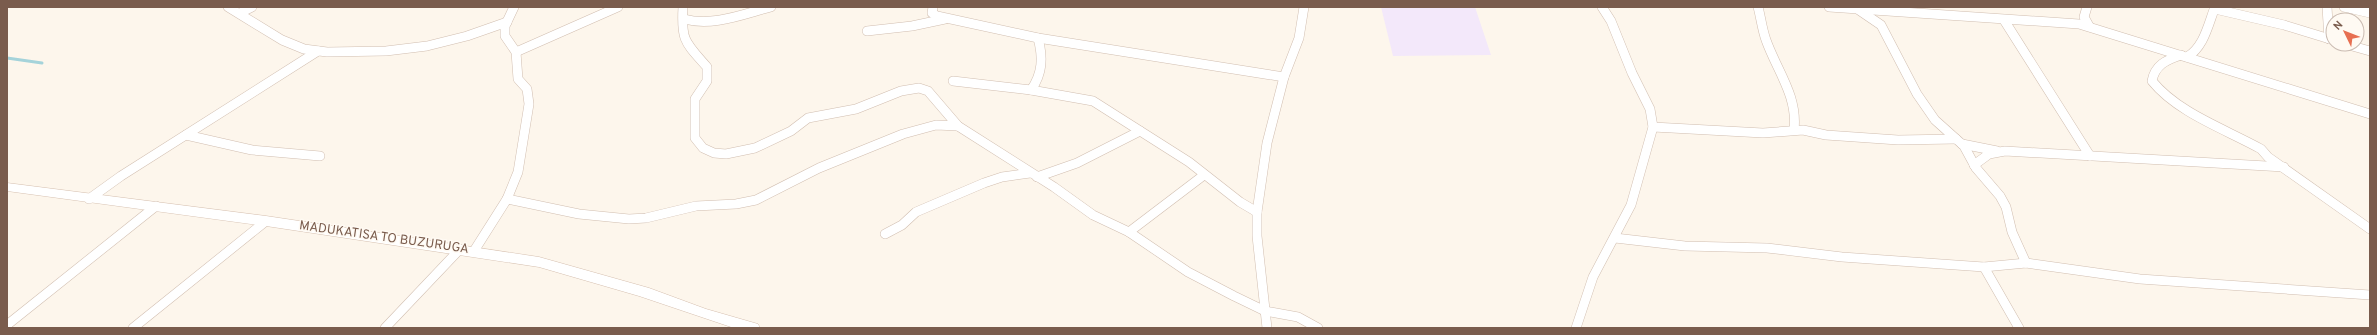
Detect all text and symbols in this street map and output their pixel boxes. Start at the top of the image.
north arrow [2325,12,2365,52]
text: N [2331,18,2346,34]
street label: MADUKATISA TO BUZURUGA [298,218,470,258]

